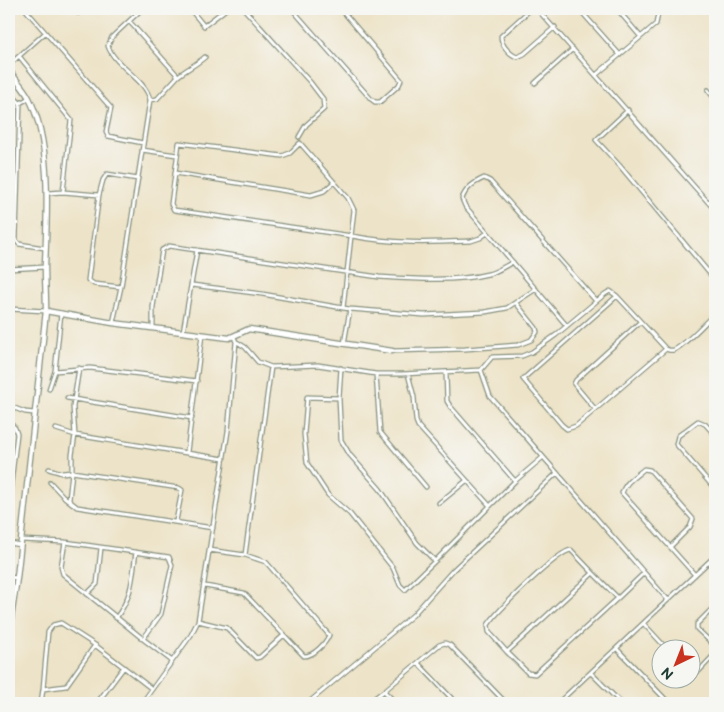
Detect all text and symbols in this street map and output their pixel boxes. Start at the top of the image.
north arrow [652,640,702,690]
text: N [658,663,677,683]

